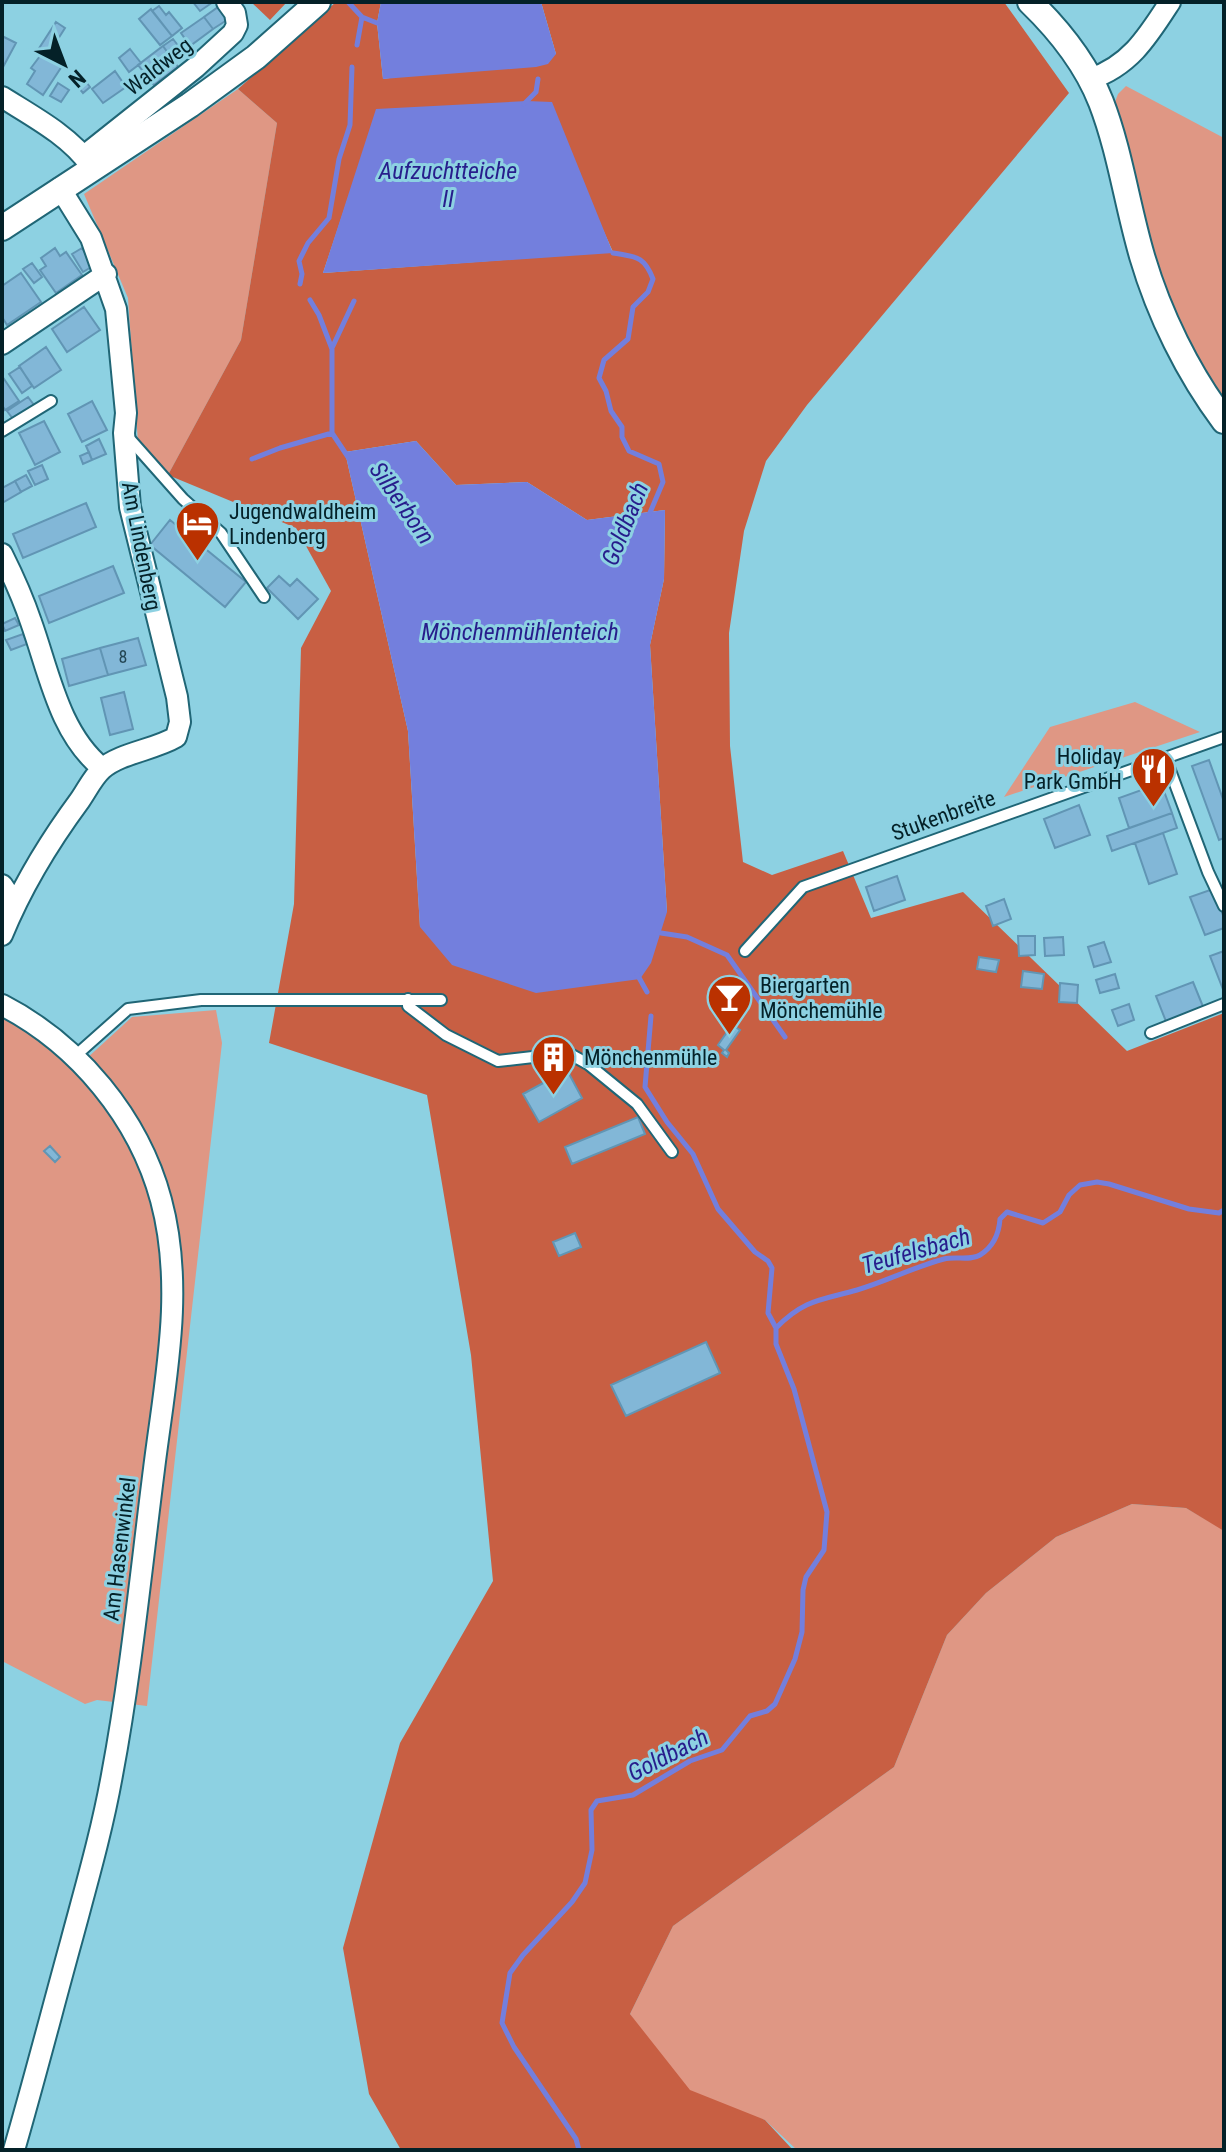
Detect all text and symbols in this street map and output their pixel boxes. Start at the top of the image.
north arrow [24,24,104,104]
street label: Waldweg [120,32,197,100]
text: N [64,65,90,92]
water label: Aufzuchtteiche II [378,157,517,213]
water label: Silberborn [364,457,440,549]
water label: Goldbach [596,478,654,570]
street label: Am Lindenberg [117,479,166,613]
place label: Jugendwaldheim Lindenberg [229,499,376,549]
hotel icon: Jugendwaldheim Lindenberg [174,500,222,563]
water label: Mönchenmühlenteich [421,618,619,646]
house number: 8 [119,646,127,667]
place label: Holiday Park GmbH [1024,744,1122,794]
restaurant icon: Holiday Park GmbH [1129,745,1177,808]
street label: Stukenbreite [888,785,999,846]
place label: Biergarten Mönchemühle [760,973,883,1023]
bar icon: Biergarten Mönchemühle [705,974,753,1037]
building icon: Mönchenmühle [529,1033,577,1096]
place label: Mönchenmühle [584,1045,717,1070]
water label: Teufelsbach [858,1222,974,1280]
street label: Am Hasenwinkel [98,1476,141,1622]
water label: Goldbach [623,1723,713,1787]

